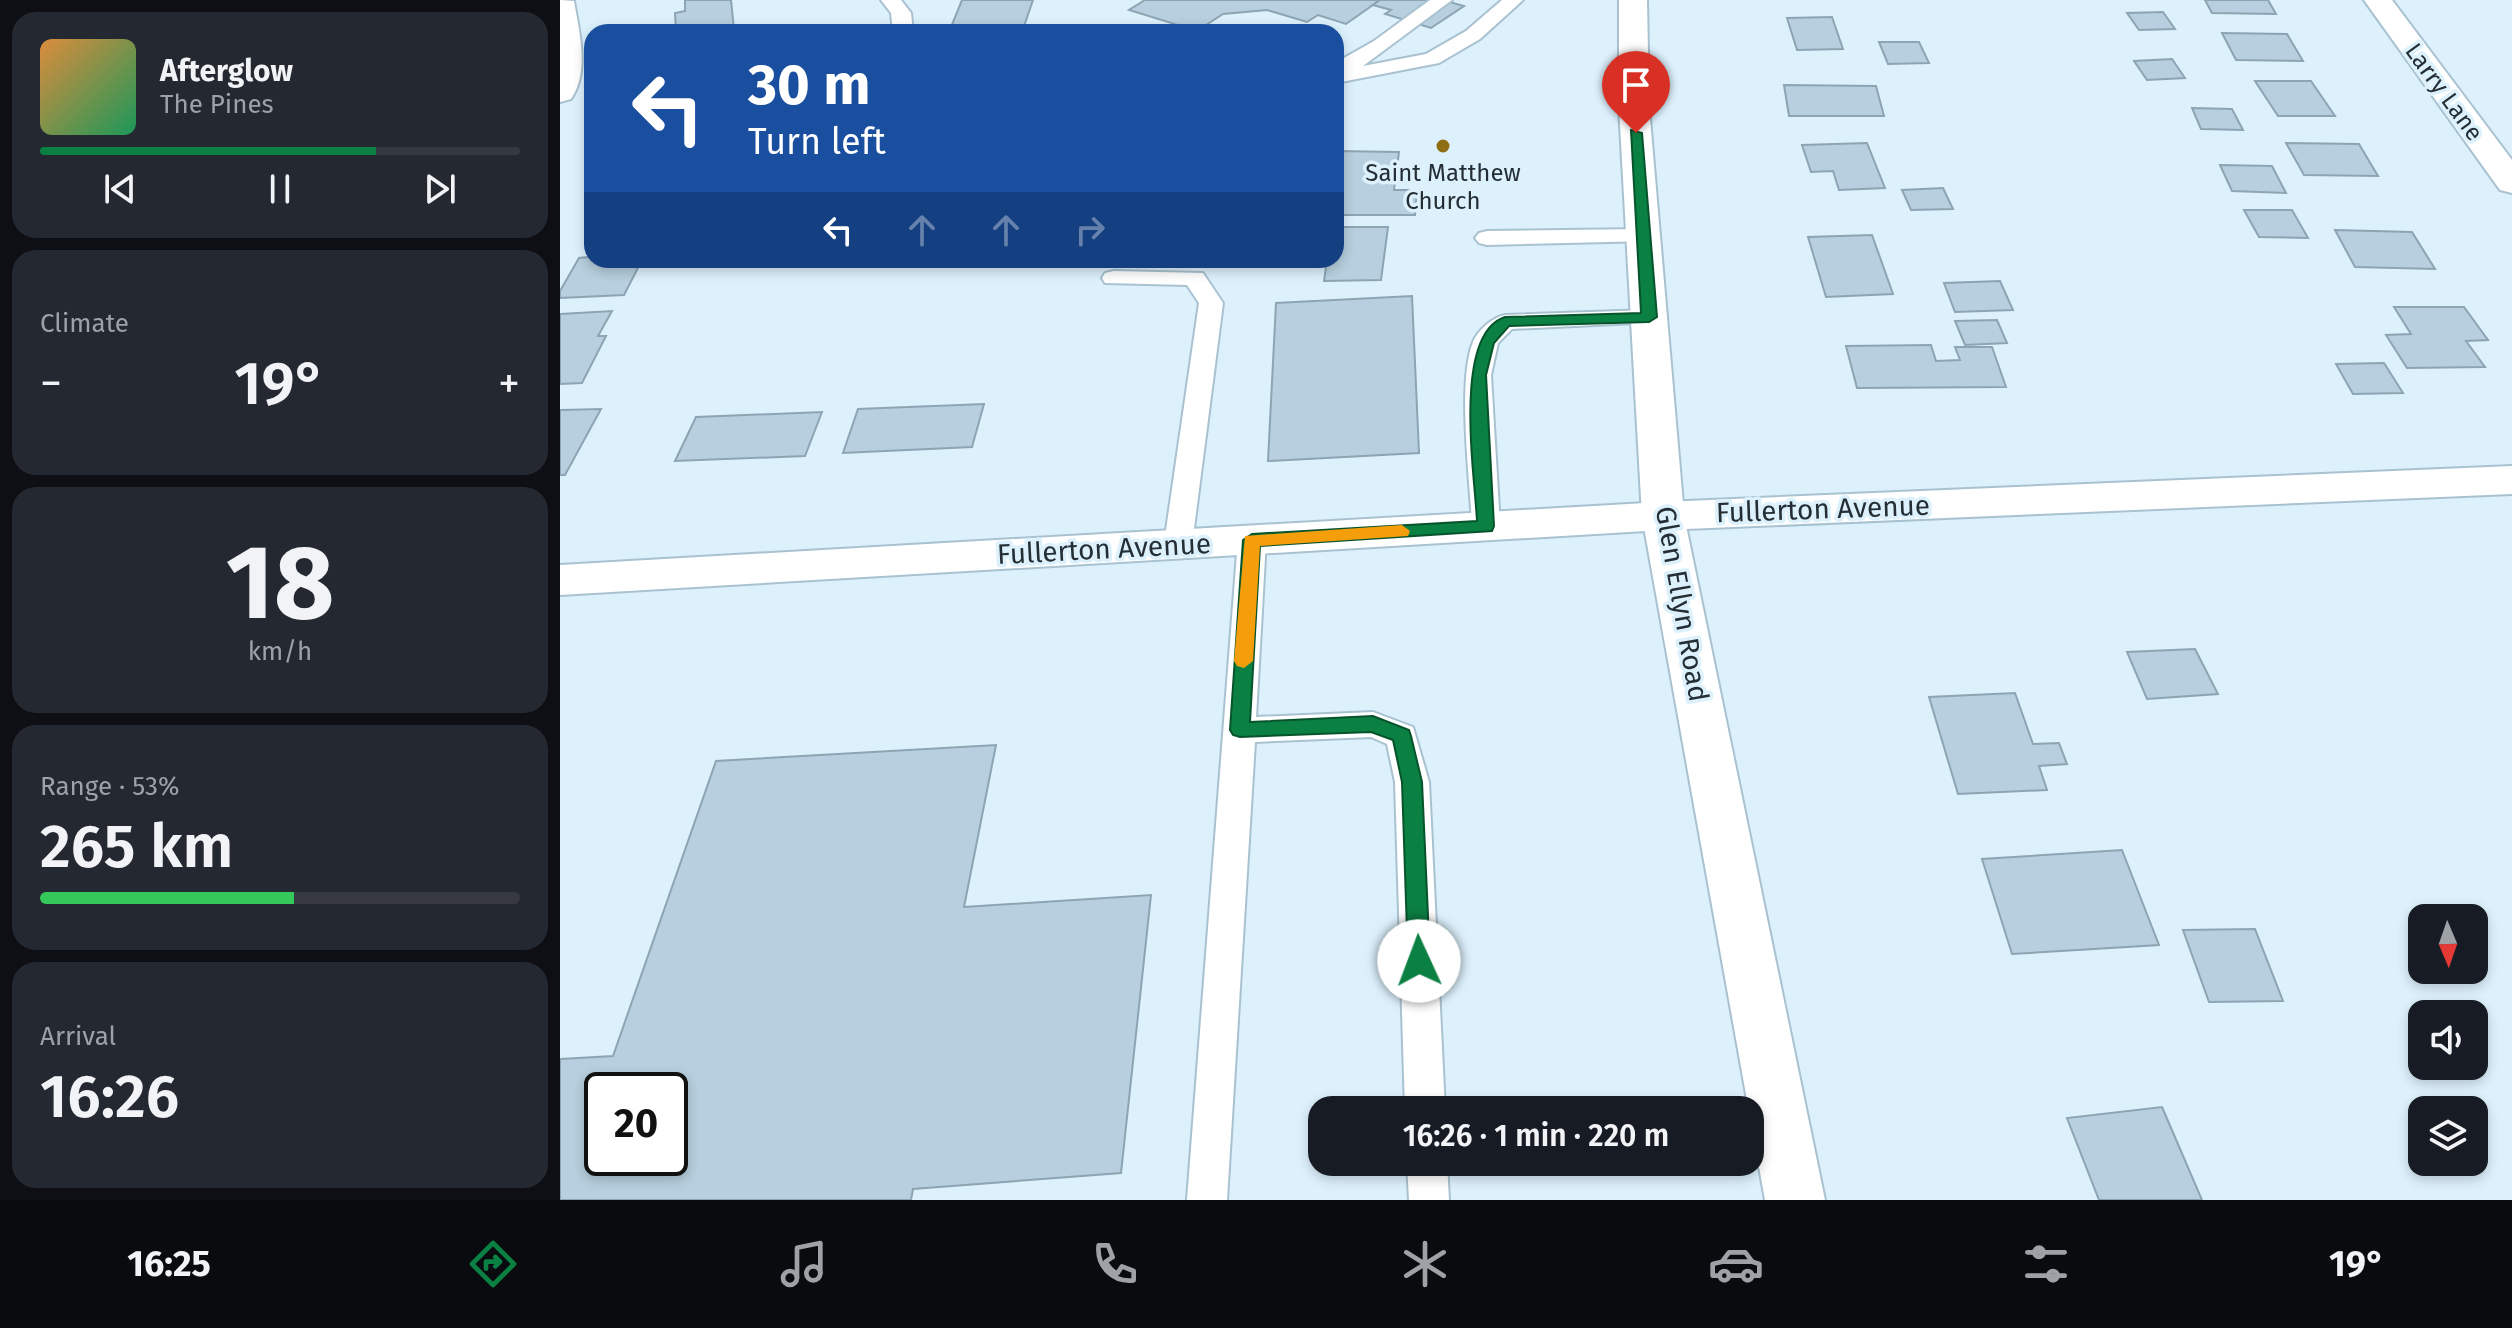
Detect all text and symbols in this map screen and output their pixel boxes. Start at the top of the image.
street label: Larry Lane [2399,38,2489,146]
pin [1602,51,1670,133]
text: 30 m [748,52,870,119]
text: Afterglow [160,53,293,89]
icon: left [616,56,720,160]
icon: arrive [1614,63,1658,107]
text: The Pines [160,89,274,120]
text: Turn left [748,120,886,164]
marker: Saint Matthew Church [1434,137,1452,155]
place label: Saint Matthew Church [1365,159,1521,215]
icon: previous [98,167,142,211]
icon: pause [258,167,302,211]
icon: next [418,167,462,211]
icon: left [816,208,860,252]
icon: ahead [900,208,944,252]
icon: ahead [984,208,1028,252]
icon: right [1068,208,1112,252]
text: Climate [40,308,129,339]
text: 19° [234,348,326,420]
text: − [40,357,62,410]
text: + [498,357,520,410]
street label: Fullerton Avenue [1715,489,1931,529]
street label: Glen Ellyn Road [1649,504,1715,704]
text: 18 [226,521,334,646]
street label: Fullerton Avenue [996,527,1212,571]
text: km/h [248,636,312,667]
text: Range · 53% [40,771,179,802]
text: 265 km [40,811,233,883]
north arrow [2408,904,2488,984]
map controls [2408,904,2488,1176]
position arrow [1377,919,1461,1003]
button: sound [2408,1000,2488,1080]
text: Arrival [40,1021,116,1052]
text: 16:26 [40,1061,179,1133]
speed limit sign: 20 [584,1072,688,1176]
button: layers [2408,1096,2488,1176]
text: 16:26 · 1 min · 220 m [1403,1118,1669,1154]
icon: directions [465,1236,521,1292]
icon: music [776,1236,832,1292]
icon: phone [1087,1236,1143,1292]
icon: climate [1397,1236,1453,1292]
icon: car [1708,1236,1764,1292]
icon: filters [2018,1236,2074,1292]
text: 16:25 [127,1242,211,1286]
text: 19° [2329,1242,2385,1286]

